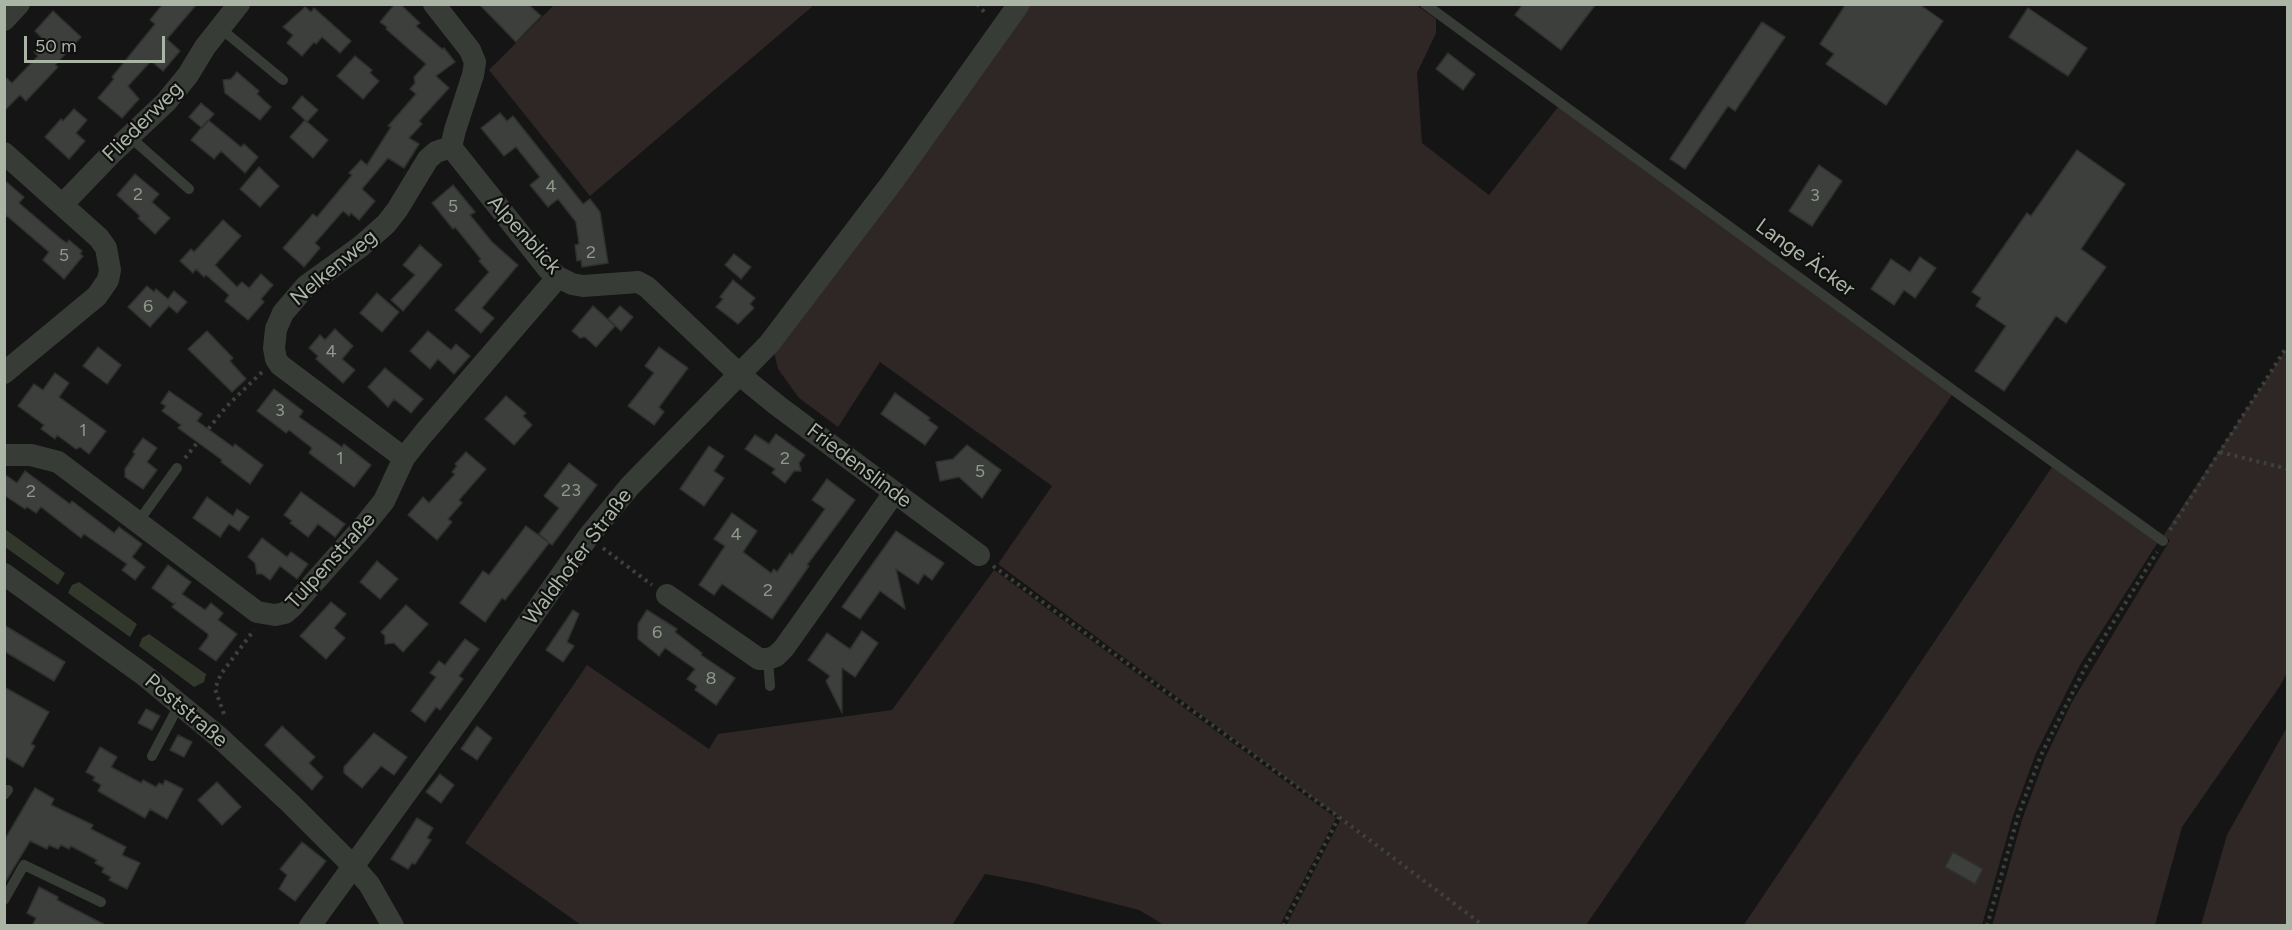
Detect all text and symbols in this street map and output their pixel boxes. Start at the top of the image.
scale bar [27,24,168,62]
text: 50 m [35,35,77,57]
street label: Fliederweg [98,77,188,167]
house number: 4 [545,176,557,198]
house number: 2 [133,184,143,206]
house number: 3 [1810,185,1820,207]
street label: Alpenblick [482,190,566,280]
house number: 5 [448,196,458,218]
street label: Lange Äcker [1750,214,1860,302]
street label: Nelkenweg [286,224,382,312]
house number: 2 [586,242,596,264]
house number: 5 [59,245,69,267]
house number: 6 [143,296,153,318]
house number: 4 [325,341,337,363]
house number: 3 [275,400,285,422]
street label: Friedenslinde [802,418,916,514]
house number: 1 [79,420,87,442]
house number: 1 [336,448,344,470]
house number: 2 [780,448,790,470]
house number: 5 [975,461,985,483]
house number: 23 [561,480,581,502]
house number: 2 [26,481,36,503]
street label: Waldhofer Straße [519,484,637,630]
street label: Tulpenstraße [281,507,381,615]
house number: 4 [730,524,742,546]
house number: 2 [763,580,773,602]
house number: 6 [652,622,662,644]
house number: 8 [705,668,717,690]
street label: Poststraße [139,669,233,753]

